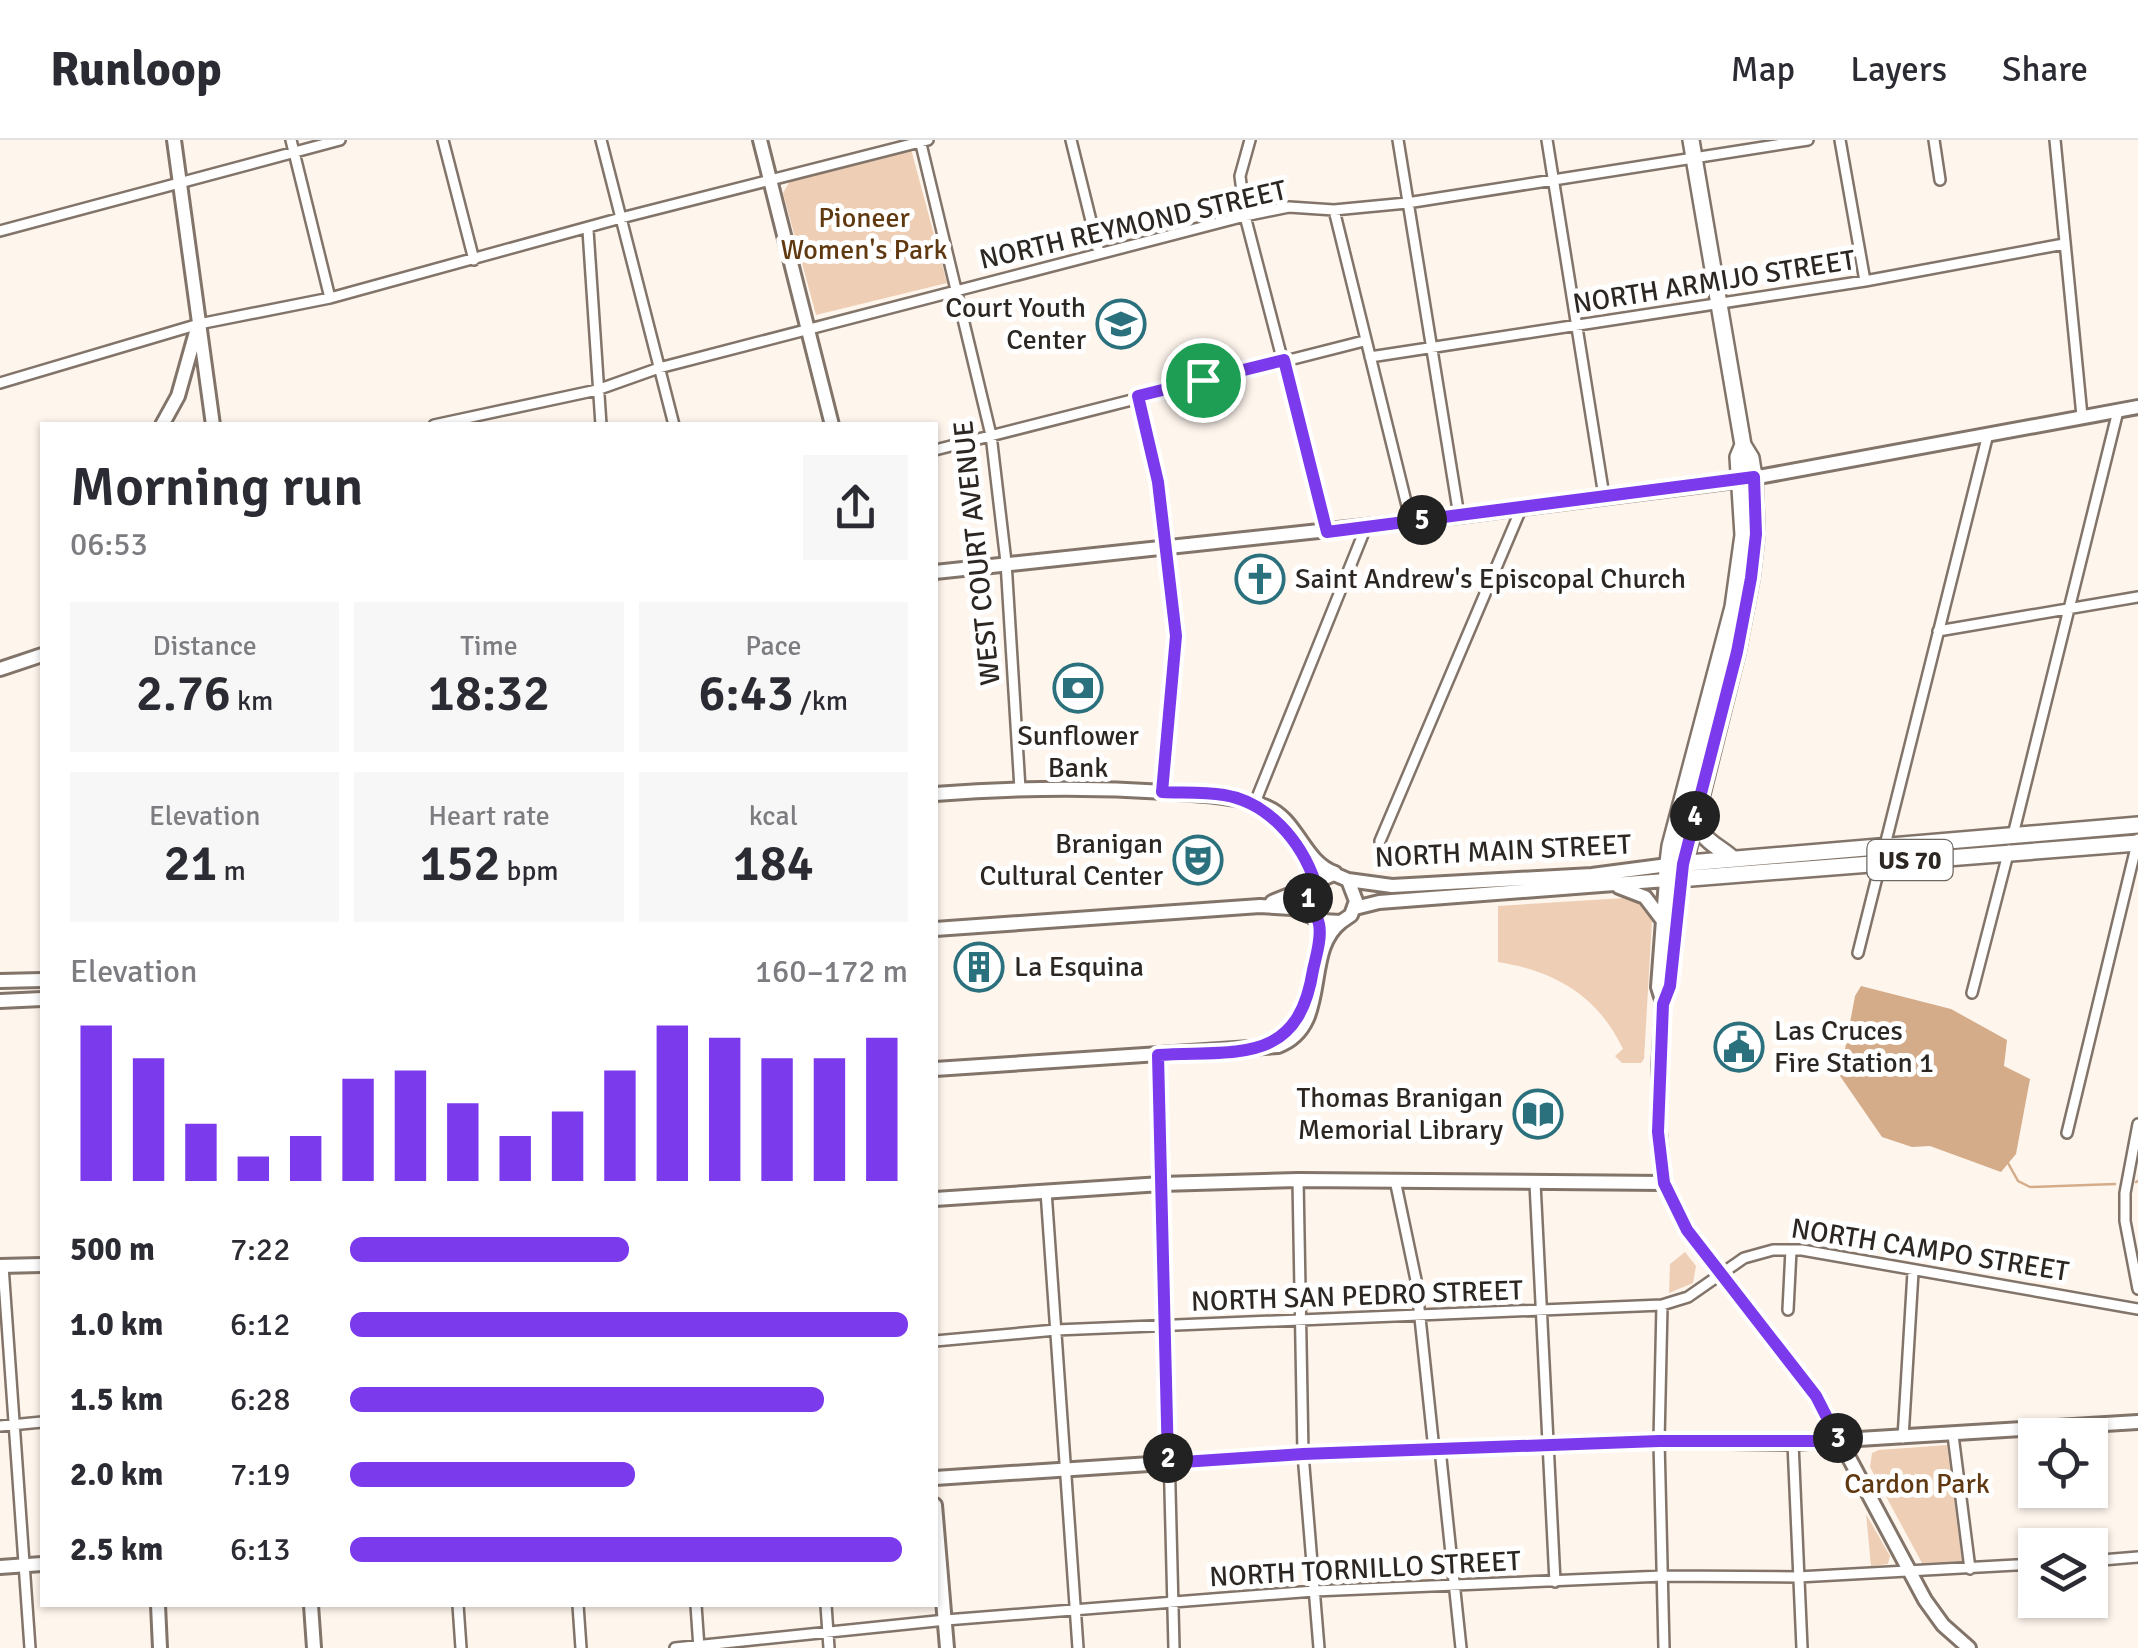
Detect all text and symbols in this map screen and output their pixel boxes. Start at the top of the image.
text: Runloop [50,40,222,99]
text: Map [1731,48,1795,91]
text: Layers [1850,48,1947,91]
text: Share [2002,48,2088,91]
street label: NORTH REYMOND STREET [976,173,1290,277]
park label: Pioneer Women's Park [781,201,947,267]
street label: NORTH ARMIJO STREET [1570,243,1858,321]
place label: Court Youth Center [945,291,1087,357]
school or university icon: Court Youth Center [1095,298,1147,350]
pin [1161,338,1246,423]
icon: arrive [1176,353,1231,408]
street label: WEST COURT AVENUE [946,419,1008,687]
text: Morning run [70,453,363,521]
button: share [803,455,908,560]
pin: 5 [1397,495,1447,545]
text: 5 [1414,503,1430,537]
text: 06:53 [70,525,148,564]
church icon: Saint Andrew's Episcopal Church [1234,553,1286,605]
place label: Saint Andrew's Episcopal Church [1295,562,1686,596]
text: Distance [153,629,257,663]
text: Time [460,629,518,663]
text: Pace [745,629,802,663]
bank icon: Sunflower Bank [1052,662,1104,714]
text: 2.76 [136,663,231,725]
text: 18:32 [428,663,550,725]
text: 6:43 [699,663,794,725]
text: km [231,684,273,718]
text: /km [794,684,848,718]
place label: Sunflower Bank [1017,719,1139,785]
pin: 4 [1670,791,1720,841]
text: Elevation [149,799,260,833]
text: Heart rate [428,799,550,833]
text: kcal [749,799,798,833]
text: 4 [1687,799,1703,833]
place label: Branigan Cultural Center [980,827,1164,893]
street label: NORTH MAIN STREET [1374,827,1632,875]
text: 21 [163,833,217,895]
text: 152 [419,833,500,895]
text: 184 [733,833,814,895]
theatre icon: Branigan Cultural Center [1172,834,1224,886]
road number: US 70 [1868,840,1952,880]
text: m [217,854,246,888]
text: bpm [500,854,559,888]
pin: 1 [1283,873,1333,923]
text: 1 [1300,881,1316,915]
building icon: La Esquina [953,941,1005,993]
place label: La Esquina [1014,950,1144,984]
text: Elevation [70,952,197,991]
text: 160–172 m [755,952,908,991]
place label: Las Cruces Fire Station 1 [1774,1014,1934,1080]
public building icon: Las Cruces Fire Station 1 [1713,1021,1765,1073]
place label: Thomas Branigan Memorial Library [1297,1081,1503,1147]
library icon: Thomas Branigan Memorial Library [1512,1088,1564,1140]
street label: NORTH CAMPO STREET [1789,1211,2071,1289]
text: 500 m [70,1230,155,1269]
text: 7:22 [230,1230,290,1269]
street label: NORTH SAN PEDRO STREET [1190,1273,1524,1319]
text: 1.0 km [70,1305,163,1344]
text: 6:12 [230,1305,290,1344]
text: 1.5 km [70,1380,163,1419]
text: 6:28 [230,1380,290,1419]
pin: 3 [1813,1413,1863,1463]
map controls [2018,1418,2108,1618]
button: locate [2018,1418,2108,1508]
text: 3 [1830,1421,1846,1455]
pin: 2 [1143,1433,1193,1483]
text: 2 [1160,1441,1176,1475]
text: 2.0 km [70,1455,163,1494]
text: 7:19 [230,1455,290,1494]
park label: Cardon Park [1844,1467,1990,1501]
button: layers [2018,1528,2108,1618]
text: 2.5 km [70,1530,163,1569]
text: 6:13 [230,1530,290,1569]
street label: NORTH TORNILLO STREET [1208,1544,1522,1594]

